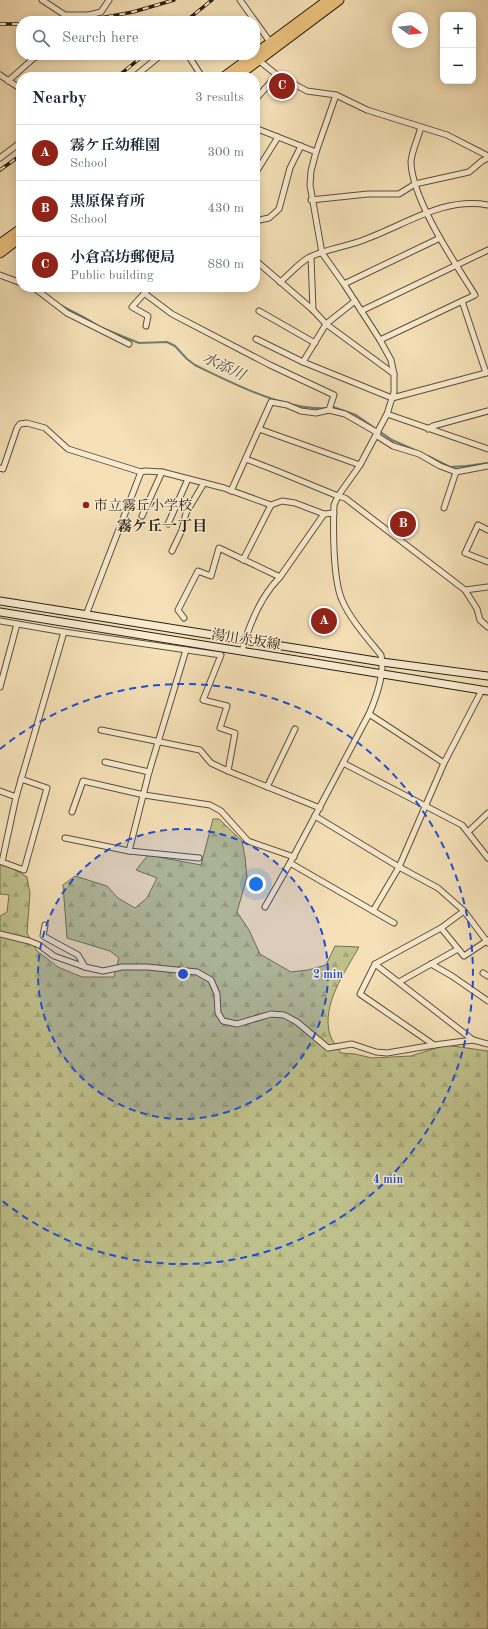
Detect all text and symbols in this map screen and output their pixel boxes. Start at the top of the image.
north arrow [392,12,428,48]
map controls [440,12,476,84]
button: + [440,12,476,48]
search box [16,16,260,60]
icon: search [30,27,52,49]
text: Search here [62,31,139,46]
button: − [440,48,476,84]
pin: C [269,71,295,101]
text: Nearby [32,90,87,107]
text: 3 results [195,91,244,104]
text: 霧ケ丘幼稚園 [70,139,160,154]
text: A [40,146,50,159]
text: 300 m [207,146,244,159]
text: School [70,157,107,170]
text: 黒原保育所 [70,195,145,210]
text: B [40,202,50,215]
text: 430 m [207,202,244,215]
text: School [70,213,107,226]
text: 小倉高坊郵便局 [70,251,175,266]
text: C [41,258,49,271]
text: 880 m [207,258,244,271]
text: Public building [70,269,154,282]
water label: 水添川 [200,349,250,385]
place label: 市立霧丘小学校 [94,498,192,513]
marker: 市立霧丘小学校 [81,500,91,510]
pin: B [390,509,416,539]
district label: 霧ケ丘一丁目 [117,518,207,535]
pin: A [311,606,337,636]
street label: 湯川赤坂線 [210,627,282,652]
your location [246,874,266,894]
centre of rings [176,967,190,981]
text: 2 min [313,969,343,981]
text: 4 min [373,1174,403,1186]

